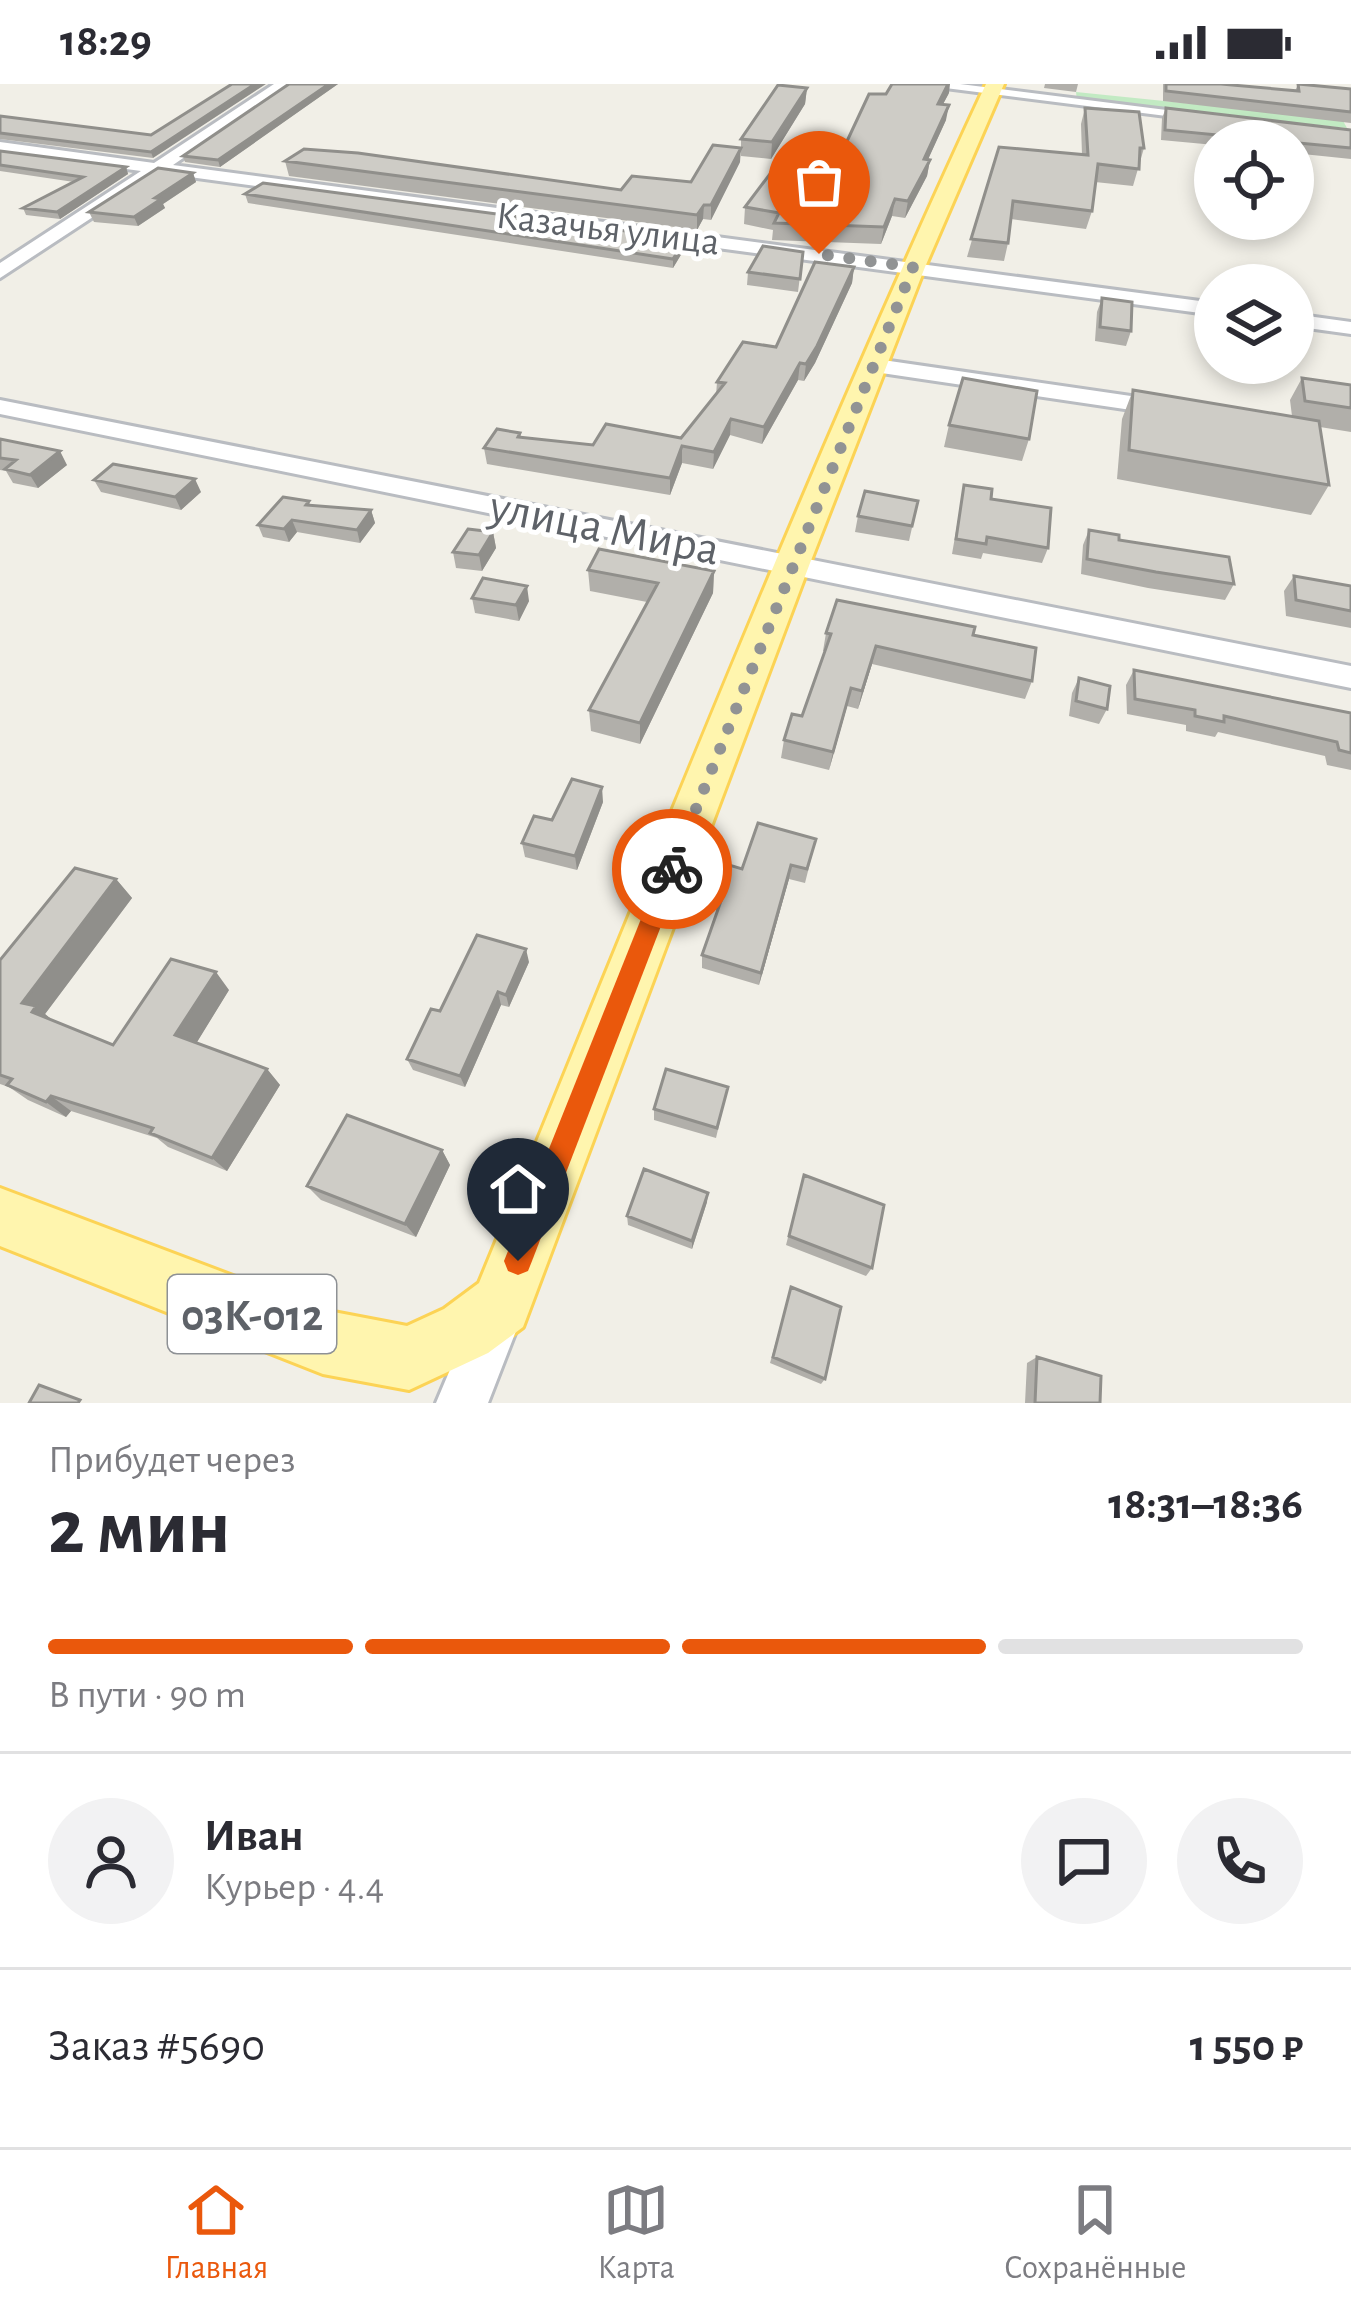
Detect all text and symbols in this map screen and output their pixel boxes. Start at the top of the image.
text: 18:29 [60,19,152,64]
map controls [1194,120,1314,384]
button: locate [1194,120,1314,240]
pin [768,131,870,254]
icon: bag [786,149,852,215]
street label: Казачья улица [494,196,722,263]
button: layers [1194,264,1314,384]
street label: улица Мира [485,483,723,575]
courier [612,809,732,929]
icon: bike [639,836,705,902]
pin [467,1138,569,1261]
icon: home [485,1156,551,1222]
road number: 03К-012 [168,1275,336,1353]
text: Прибудет через [48,1441,295,1480]
text: 18:31–18:36 [1108,1482,1303,1527]
text: 2 мин [48,1490,231,1568]
text: В пути · 90 m [48,1676,246,1715]
button: person [48,1798,174,1924]
button: chat [1021,1798,1147,1924]
button: phone [1177,1798,1303,1924]
text: Иван [204,1814,304,1859]
text: Курьер · 4.4 [204,1868,384,1907]
text: Заказ #5690 [48,2024,265,2069]
text: 1 550 ₽ [1190,2024,1303,2069]
tab: Главная [165,2177,268,2289]
tab: Карта [597,2177,675,2289]
tab: Сохранённые [1004,2177,1186,2289]

